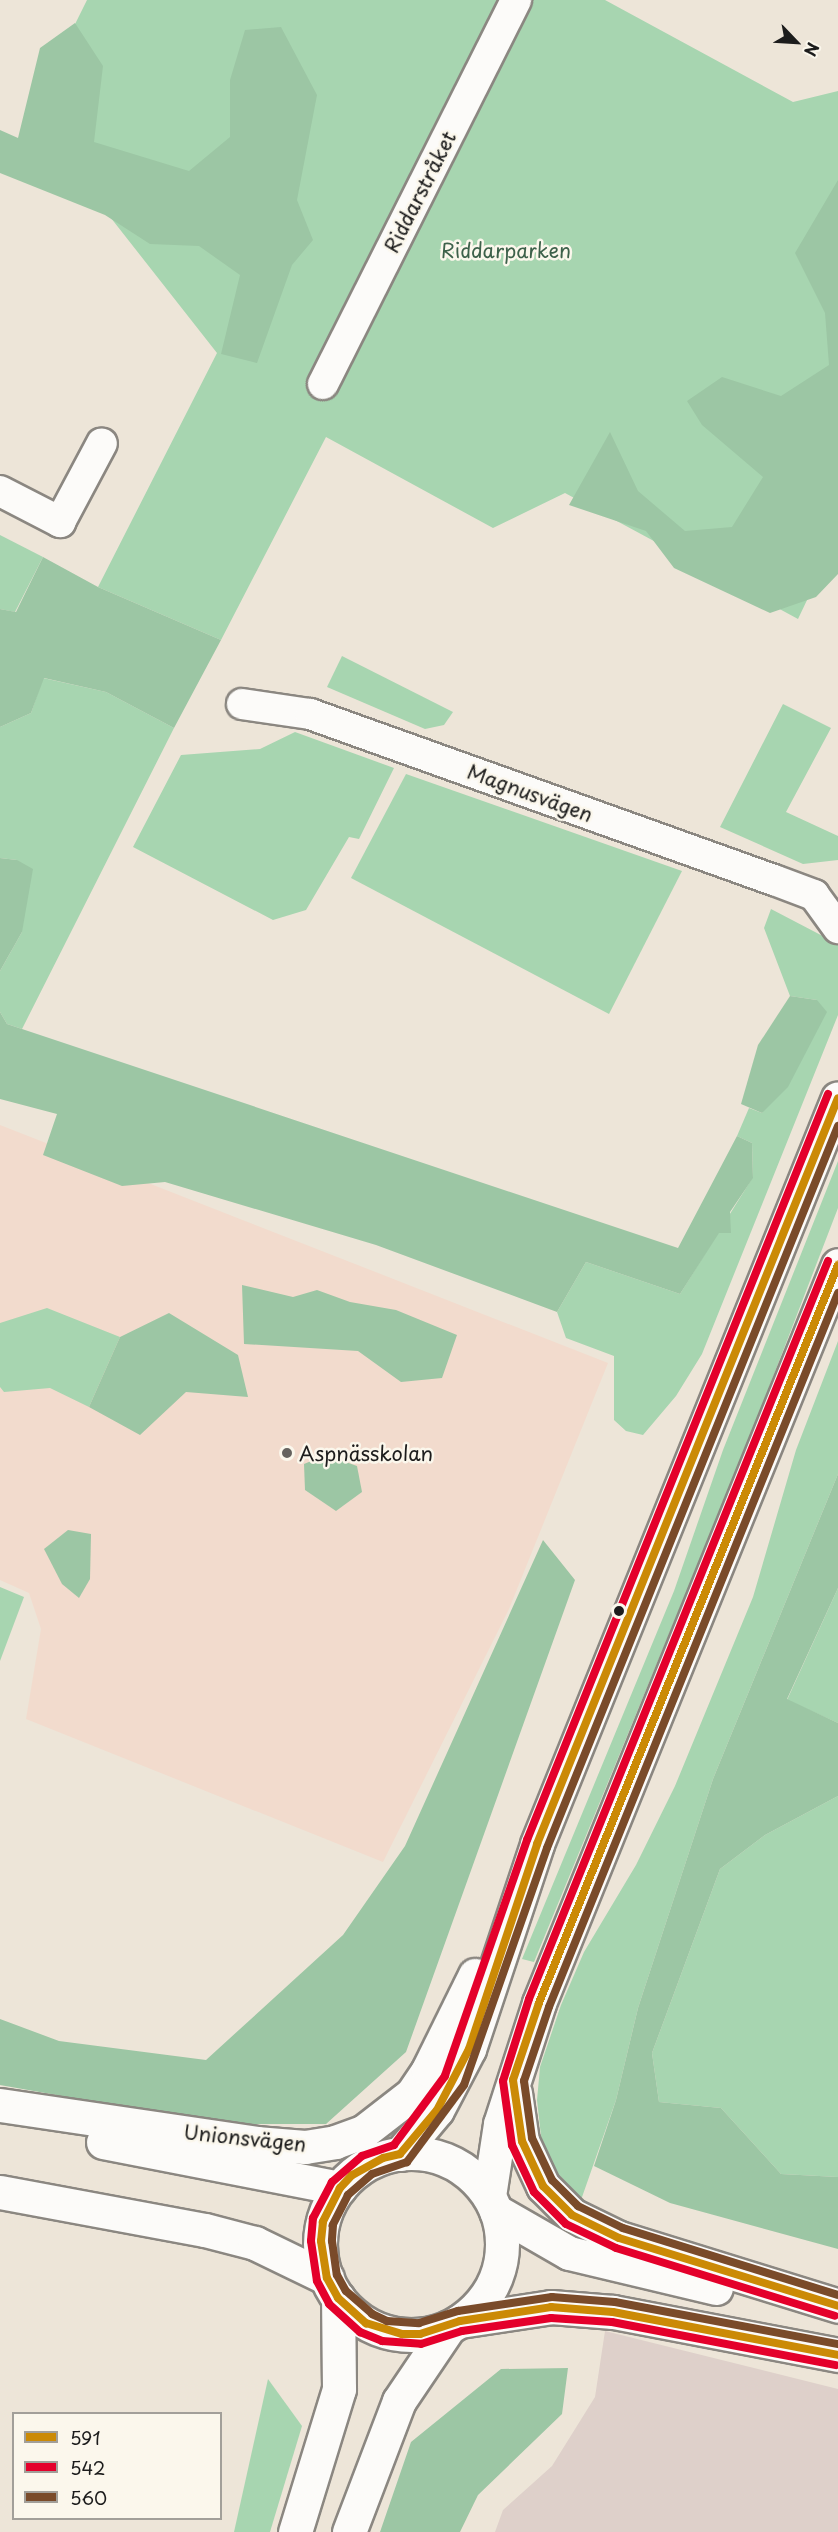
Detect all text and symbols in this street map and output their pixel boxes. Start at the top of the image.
north arrow [766,12,826,72]
text: N [799,39,826,60]
street label: Riddarstråket [379,127,461,257]
park label: Riddarparken [441,238,571,262]
street label: Magnusvägen [464,759,596,827]
place label: Aspnässkolan [299,1441,433,1465]
marker: Aspnässkolan [280,1446,294,1460]
unlabelled marker [613,1605,625,1617]
street label: Unionsvägen [183,2120,307,2156]
legend [12,2412,222,2520]
text: 591 [70,2424,101,2451]
text: 542 [70,2454,105,2481]
text: 560 [70,2484,107,2511]

